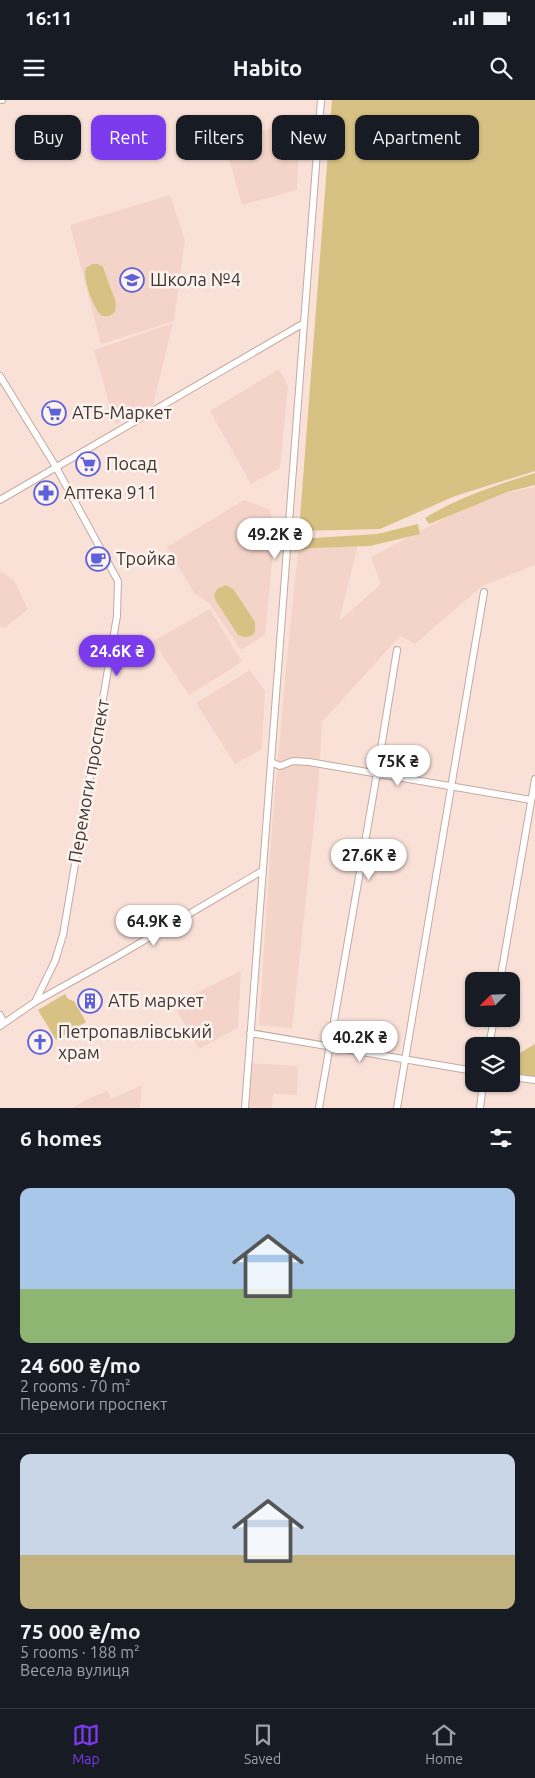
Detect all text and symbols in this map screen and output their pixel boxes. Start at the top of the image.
text: 16:11 [25,7,73,29]
icon: menu [20,54,48,82]
icon: search [487,54,515,82]
text: Habito [233,55,302,80]
chip: Buy [15,115,81,160]
chip: Rent [91,115,166,160]
chip: Filters [176,115,262,160]
chip: New [272,115,345,160]
chip: Apartment [355,115,479,160]
school or university icon: Школа №4 [119,267,145,293]
place label: Школа №4 [150,269,241,289]
supermarket icon: АТБ-Маркет [41,400,67,426]
place label: АТБ-Маркет [72,402,172,422]
supermarket icon: Посад [75,451,101,477]
place label: Посад [106,453,158,473]
pharmacy icon: Аптека 911 [33,480,59,506]
place label: Аптека 911 [64,482,157,502]
pin: 49.2K ₴ [229,518,321,560]
text: 49.2K ₴ [248,525,302,543]
cafe icon: Тройка [85,546,111,572]
place label: Тройка [116,548,176,568]
pin: 24.6K ₴ [71,634,163,677]
text: 24.6K ₴ [90,642,144,660]
street label: Перемоги проспект [64,697,112,864]
pin: 75K ₴ [363,744,433,787]
text: 75K ₴ [377,752,419,770]
pin: 27.6K ₴ [323,838,415,881]
text: 27.6K ₴ [342,846,396,864]
pin: 64.9K ₴ [108,904,200,947]
text: 64.9K ₴ [127,912,181,930]
north arrow [465,972,520,1028]
map controls [465,972,520,1092]
building icon: АТБ маркет [77,988,103,1014]
place label: АТБ маркет [108,990,204,1010]
pin: 40.2K ₴ [314,1020,406,1063]
place label: Петропавлівський храм [58,1021,212,1062]
text: 40.2K ₴ [333,1028,387,1046]
church icon: Петропавлівський храм [27,1029,53,1055]
button: layers [465,1037,520,1092]
icon: filters [487,1124,515,1152]
text: 6 homes [20,1126,102,1150]
icon: home [223,1221,313,1311]
text: 24 600 ₴/mo [20,1353,141,1377]
text: 2 rooms · 70 m² [20,1377,131,1395]
text: Перемоги проспект [20,1395,167,1413]
icon: home [223,1486,313,1576]
text: 75 000 ₴/mo [20,1619,141,1643]
text: 5 rooms · 188 m² [20,1643,140,1661]
text: Весела вулиця [20,1661,130,1679]
tab: Map [72,1721,100,1767]
tab: Saved [244,1721,281,1767]
tab: Home [425,1721,463,1767]

